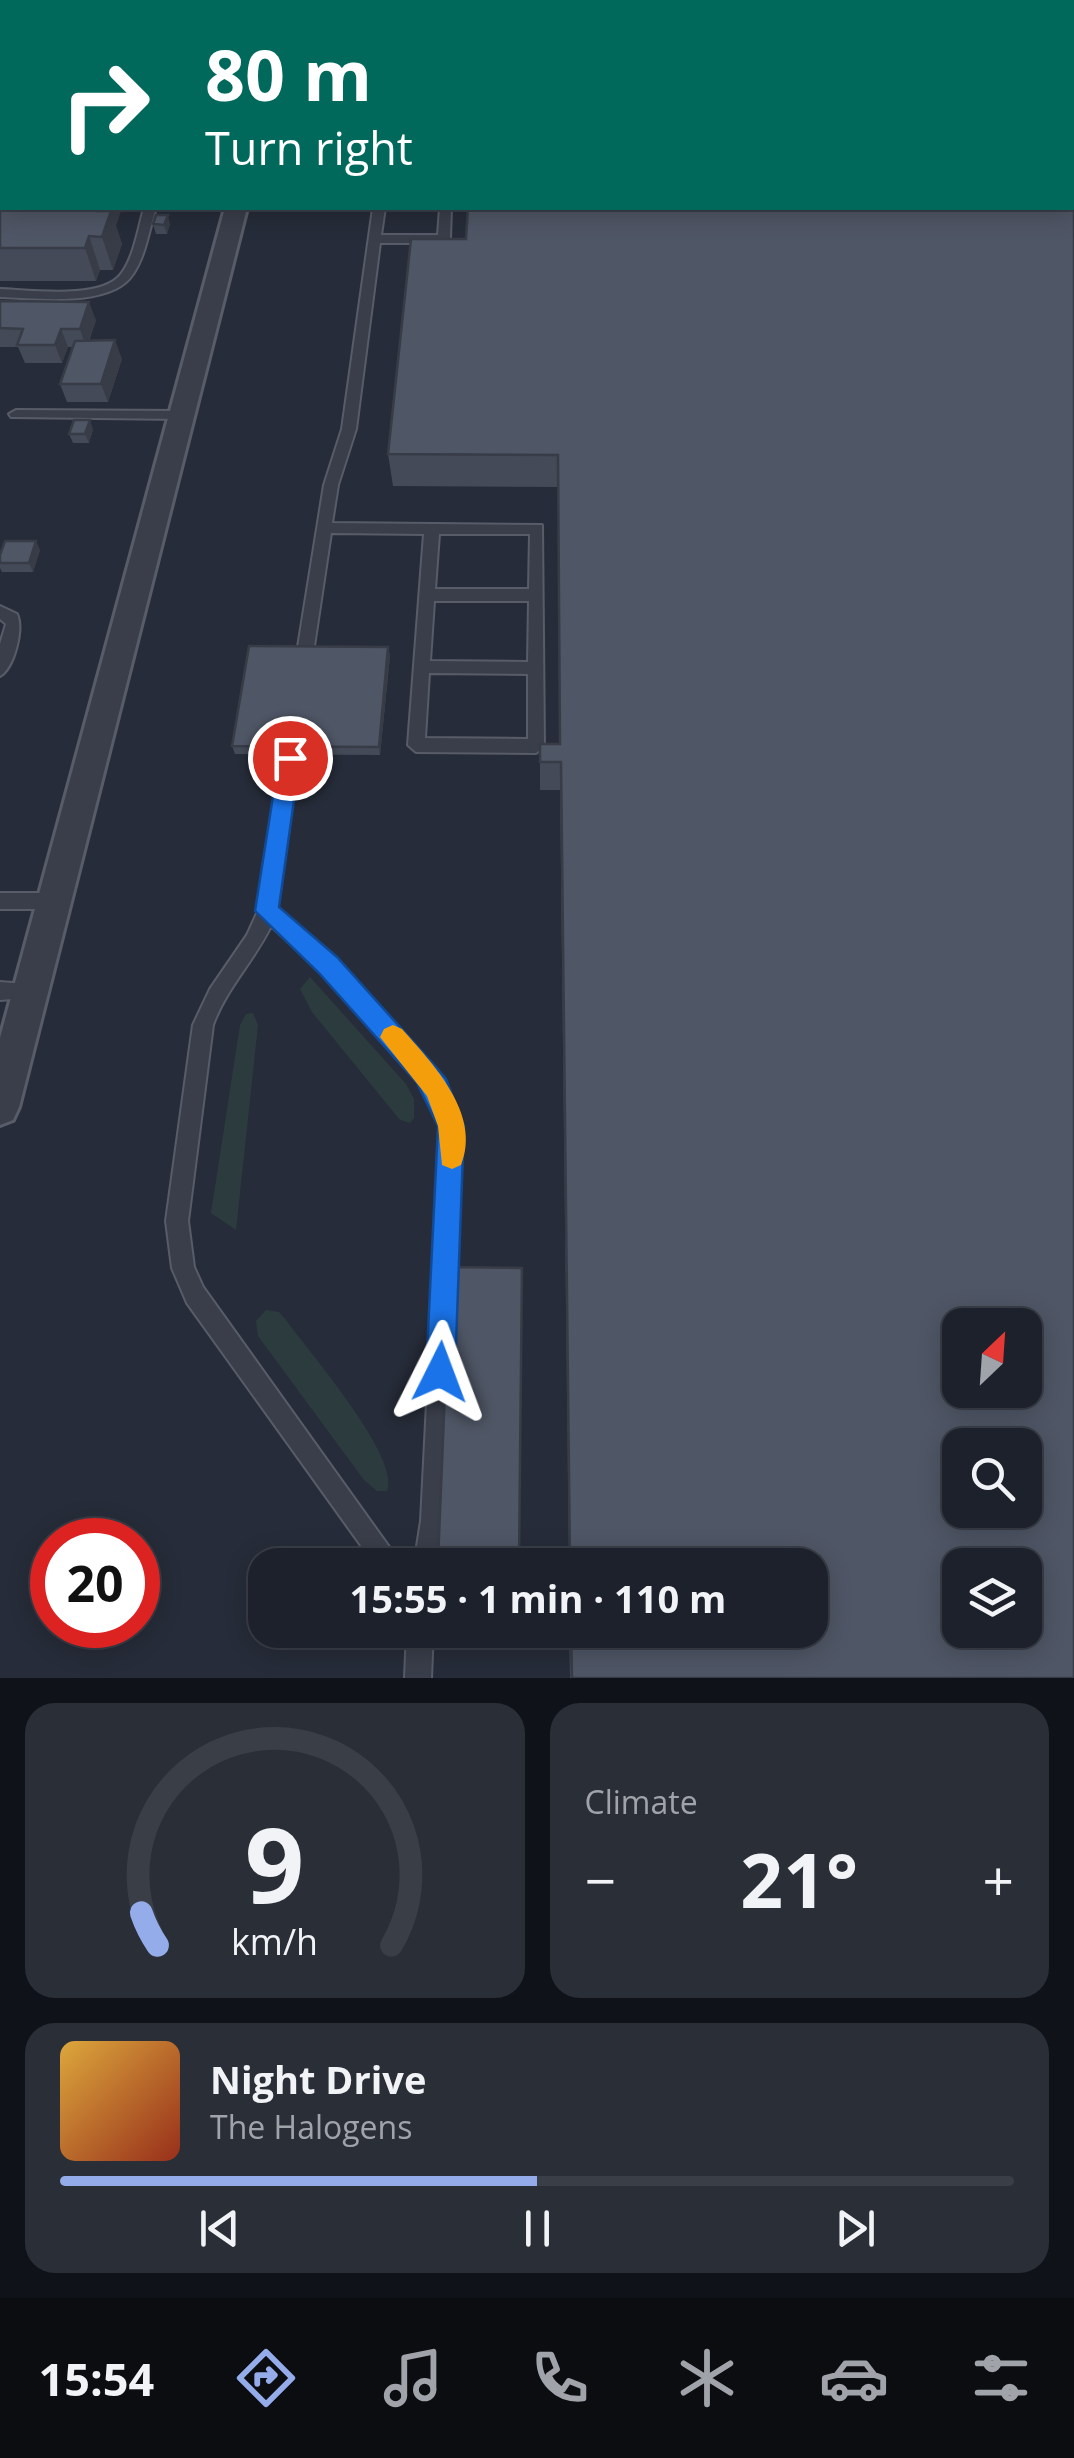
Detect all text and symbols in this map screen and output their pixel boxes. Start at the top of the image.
text: 80 m [205,26,372,122]
icon: right [40,40,170,170]
text: Turn right [205,117,413,178]
pin [248,716,333,801]
icon: arrive [263,731,318,786]
north arrow [942,1308,1042,1408]
map controls [942,1308,1042,1648]
position arrow [388,1320,492,1424]
button: search [942,1428,1042,1528]
speed limit sign: 20 [30,1518,160,1648]
button: layers [942,1548,1042,1648]
text: 15:55 · 1 min · 110 m [350,1572,726,1624]
text: Climate [585,1780,698,1823]
text: 9 [245,1792,304,1933]
text: 21° [740,1828,858,1930]
text: − [585,1842,616,1917]
text: + [983,1842,1014,1917]
text: km/h [231,1917,318,1965]
text: Night Drive [210,2053,426,2105]
text: The Halogens [210,2105,412,2148]
icon: previous [192,2201,247,2256]
icon: pause [510,2201,565,2256]
icon: next [828,2201,883,2256]
icon: directions [231,2343,301,2413]
icon: music [378,2343,448,2413]
icon: phone [525,2343,595,2413]
icon: climate [672,2343,742,2413]
icon: car [819,2343,889,2413]
icon: filters [966,2343,1036,2413]
text: 15:54 [38,2348,154,2409]

